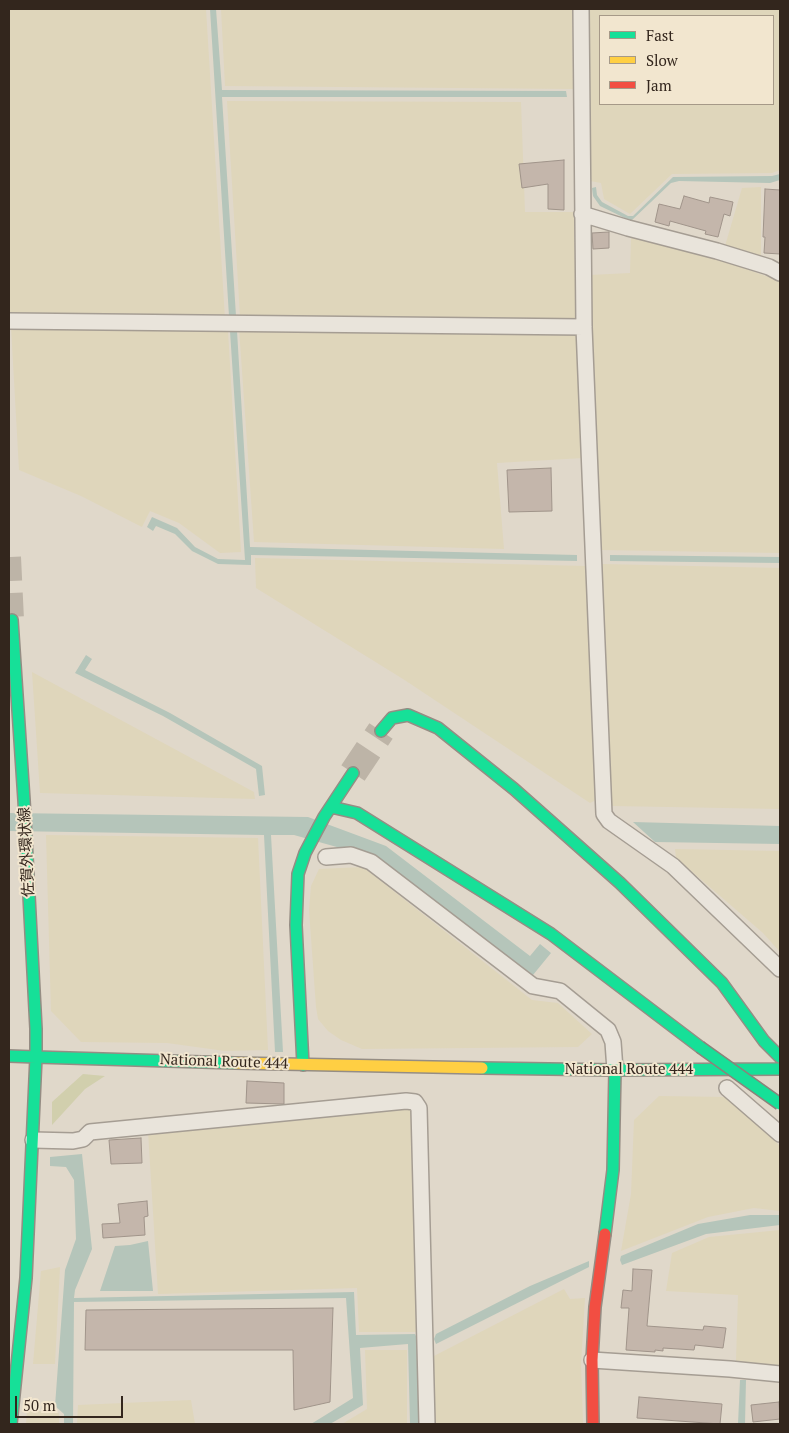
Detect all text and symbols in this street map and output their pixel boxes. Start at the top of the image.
legend [599,15,774,105]
text: Fast [646,25,674,45]
text: Slow [646,50,678,70]
text: Jam [646,75,672,95]
street label: 佐賀外環状線 [16,807,38,897]
street label: National Route 444 [159,1051,289,1073]
street label: National Route 444 [565,1061,693,1079]
scale bar [18,1386,125,1418]
text: 50 m [23,1395,56,1415]

